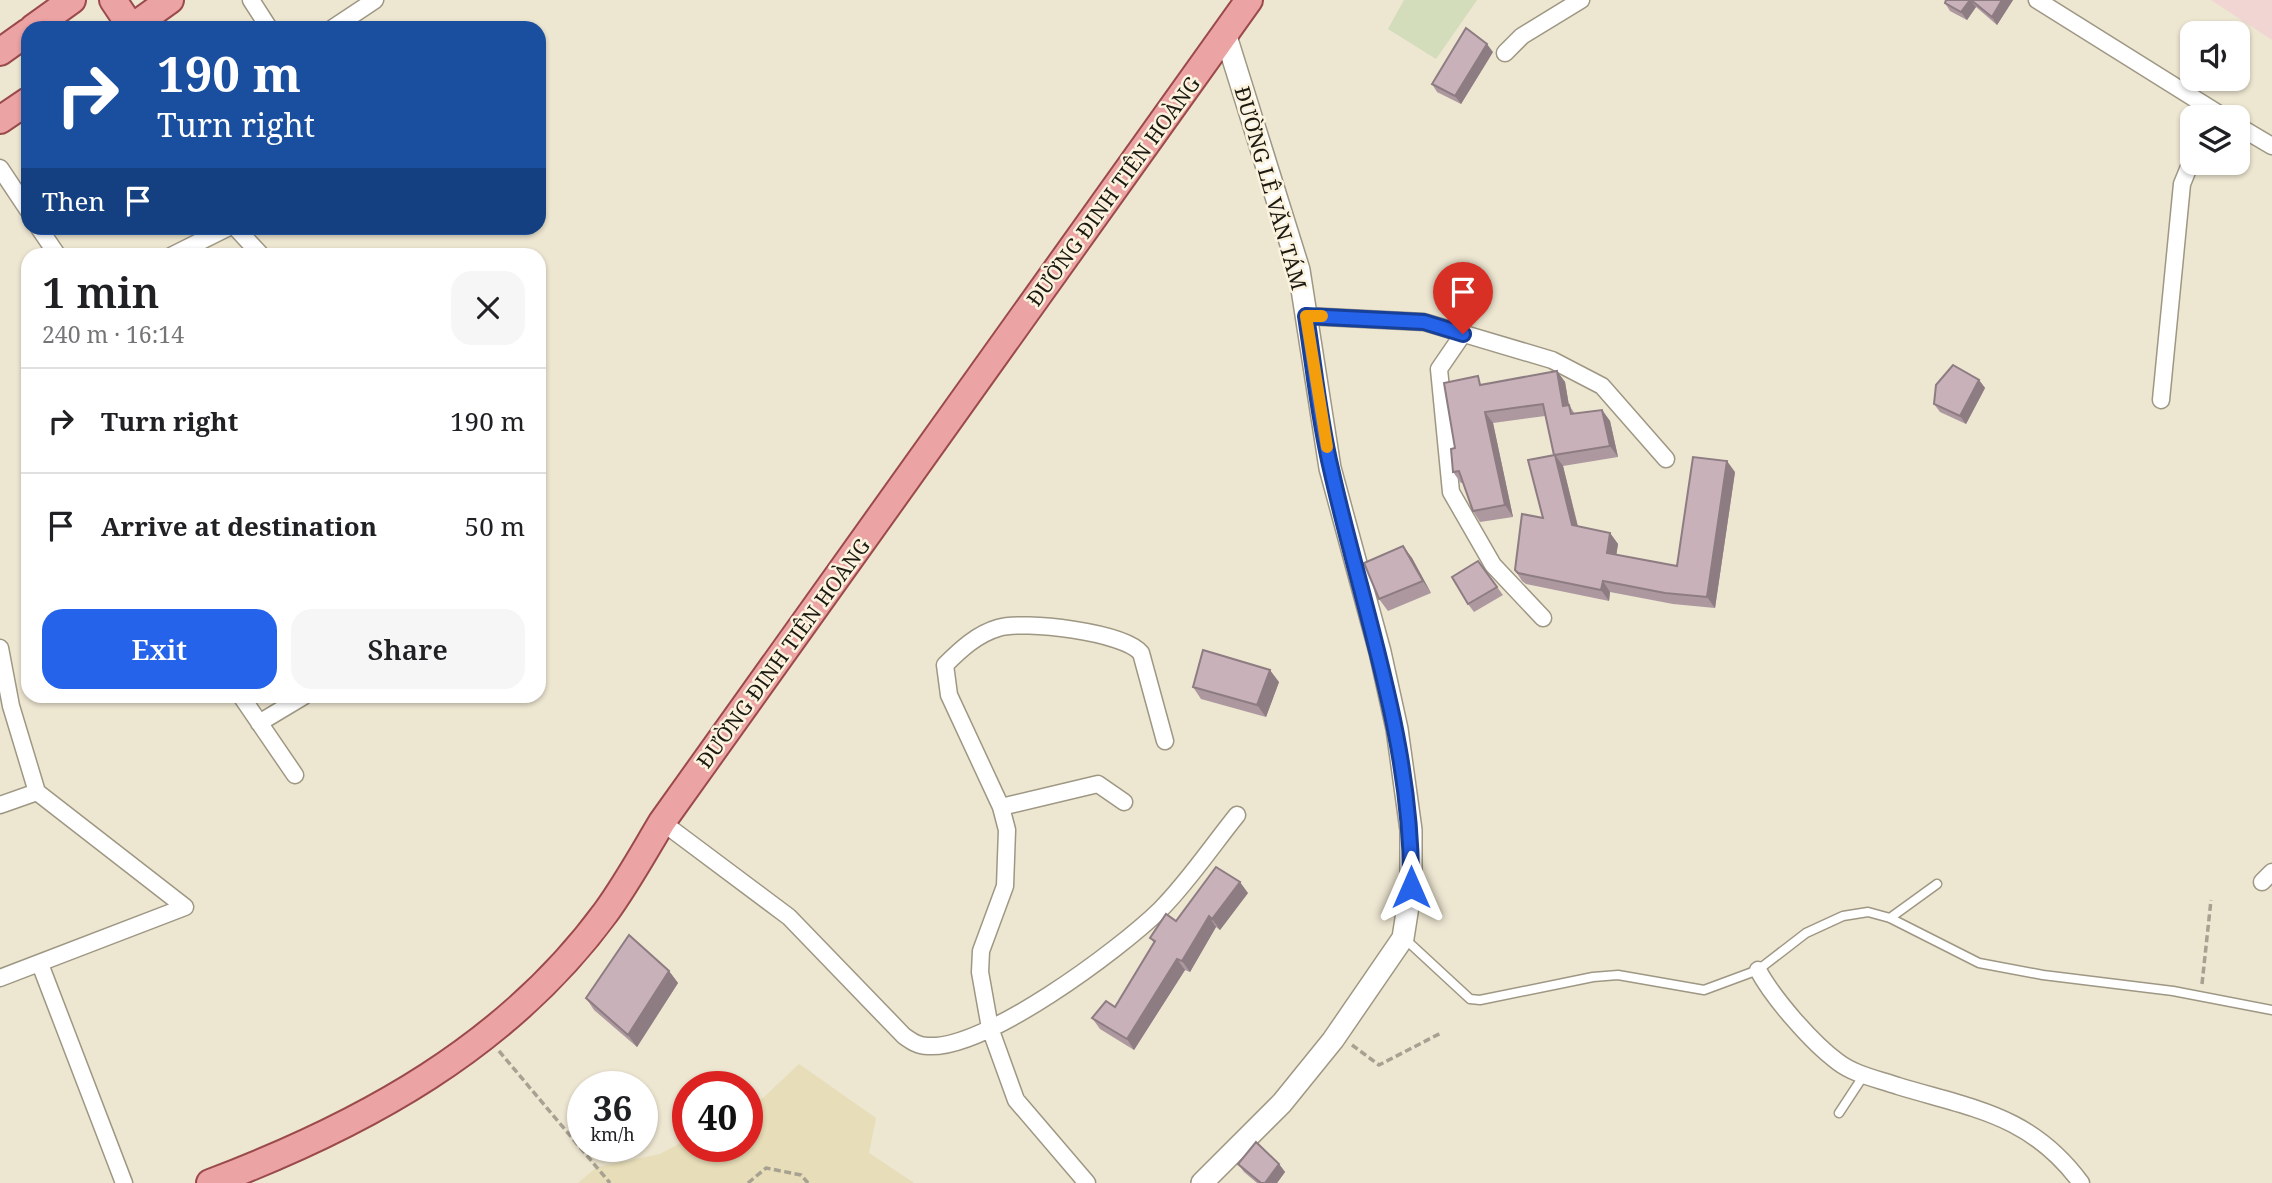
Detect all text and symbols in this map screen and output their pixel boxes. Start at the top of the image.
map controls [2180,21,2250,175]
button: sound [2180,21,2250,91]
text: 190 m [157,40,301,106]
icon: right [42,49,133,140]
street label: ĐƯỜNG ĐINH TIÊN HOÀNG [1020,70,1206,312]
street label: ĐƯỜNG LÊ VĂN TÁM [1229,83,1313,293]
text: Turn right [157,103,315,146]
button: layers [2180,105,2250,175]
icon: arrive [119,182,157,220]
text: Then [42,183,105,219]
pin [1433,262,1493,334]
text: 1 min [42,263,159,320]
button: close [451,271,525,345]
icon: arrive [1444,273,1482,311]
text: 240 m · 16:14 [42,318,184,350]
icon: right [42,402,80,440]
text: Turn right [101,403,238,439]
text: 190 m [450,403,525,439]
icon: arrive [42,507,80,545]
text: Arrive at destination [101,508,377,544]
text: 50 m [465,508,525,544]
street label: ĐƯỜNG ĐINH TIÊN HOÀNG [690,532,876,774]
button: Exit [42,609,277,689]
button: Share [291,609,525,689]
position arrow [1374,850,1448,924]
speed limit sign: 40 [672,1071,763,1162]
text: 36 [593,1084,632,1131]
text: km/h [590,1122,635,1146]

